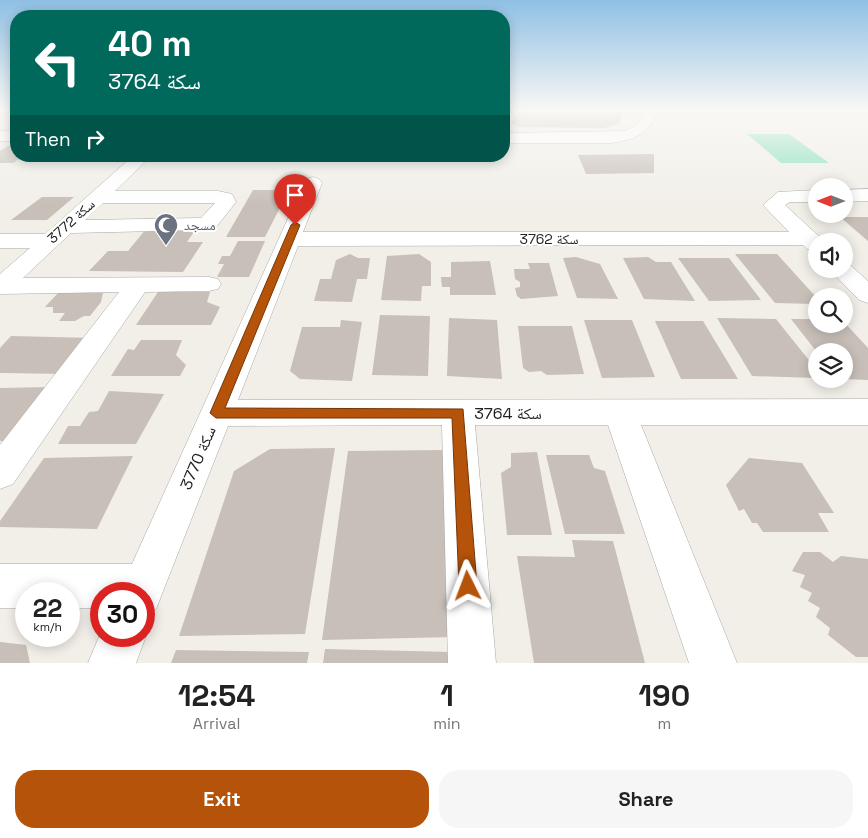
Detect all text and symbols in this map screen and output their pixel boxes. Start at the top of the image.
text: 40 m [108,22,192,66]
icon: left [25,30,90,95]
text: سكة 3764 [108,67,201,95]
icon: right [81,125,109,153]
text: Then [25,127,71,152]
pin [274,174,316,225]
north arrow [808,178,852,222]
map controls [808,178,853,388]
icon: arrive [281,181,309,209]
street label: سكة 3772 [43,195,99,247]
mosque icon: مسجد [153,212,179,246]
place label: مسجد [184,216,216,234]
street label: سكة 3762 [520,230,578,248]
button: sound [808,233,853,278]
button: search [808,288,853,333]
button: layers [808,343,853,388]
street label: سكة 3764 [474,403,542,424]
street label: سكة 3770 [175,423,221,493]
position arrow [441,559,493,611]
speed limit sign: 30 [90,582,155,647]
text: 22 [33,592,62,624]
text: km/h [33,619,62,635]
text: 12:54 [178,676,255,715]
text: 1 [440,676,454,715]
text: 190 [639,676,690,715]
text: Arrival [193,713,240,734]
text: min [433,713,461,734]
text: m [657,713,671,734]
button: Exit [15,770,429,828]
button: Share [439,770,853,828]

